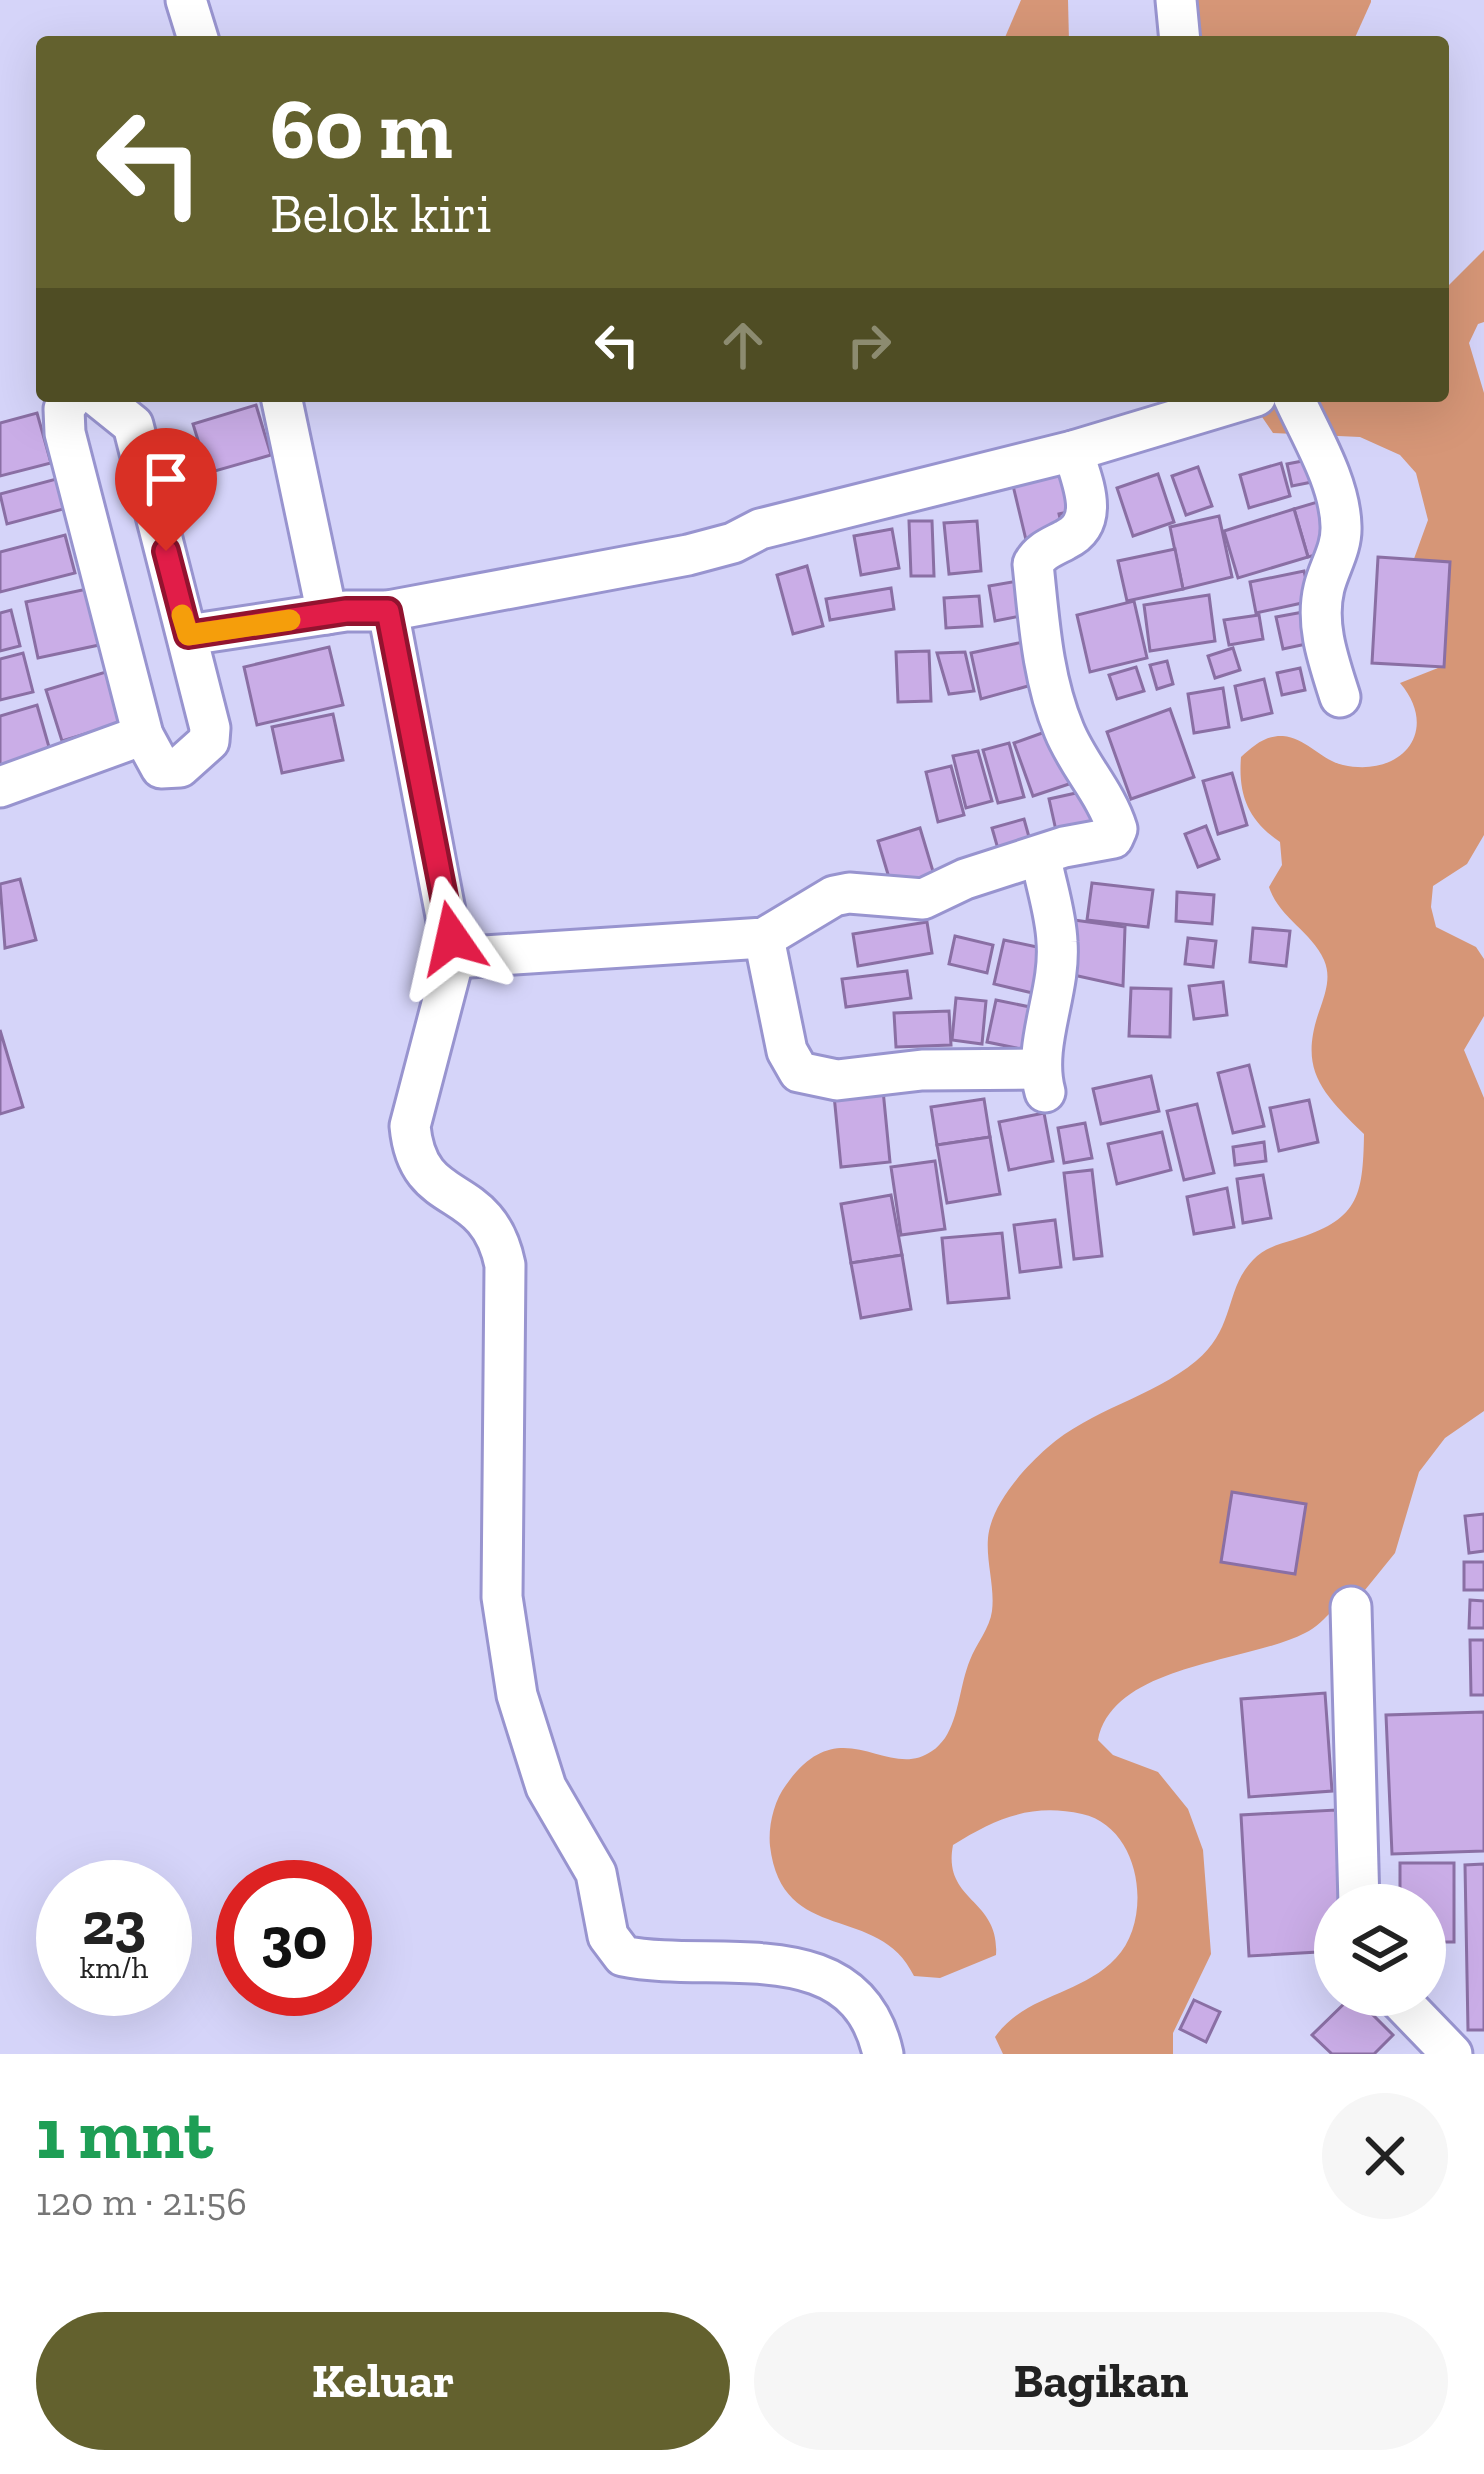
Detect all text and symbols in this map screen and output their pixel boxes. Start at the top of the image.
text: 60 m [270,79,453,180]
icon: left [72,84,228,240]
text: Belok kiri [270,181,491,246]
icon: left [584,312,650,378]
icon: ahead [710,312,776,378]
icon: right [836,312,902,378]
pin [115,428,217,551]
icon: arrive [133,446,199,512]
position arrow [389,875,515,1001]
speed limit sign: 30 [216,1860,372,2016]
map controls [1314,1884,1446,2016]
button: layers [1314,1884,1446,2016]
text: 23 [82,1887,146,1959]
text: km/h [80,1950,148,1986]
text: 1 mnt [36,2090,213,2176]
button: close [1322,2093,1448,2219]
text: 120 m · 21:56 [36,2178,247,2225]
button: Keluar [36,2312,730,2450]
button: Bagikan [754,2312,1448,2450]

